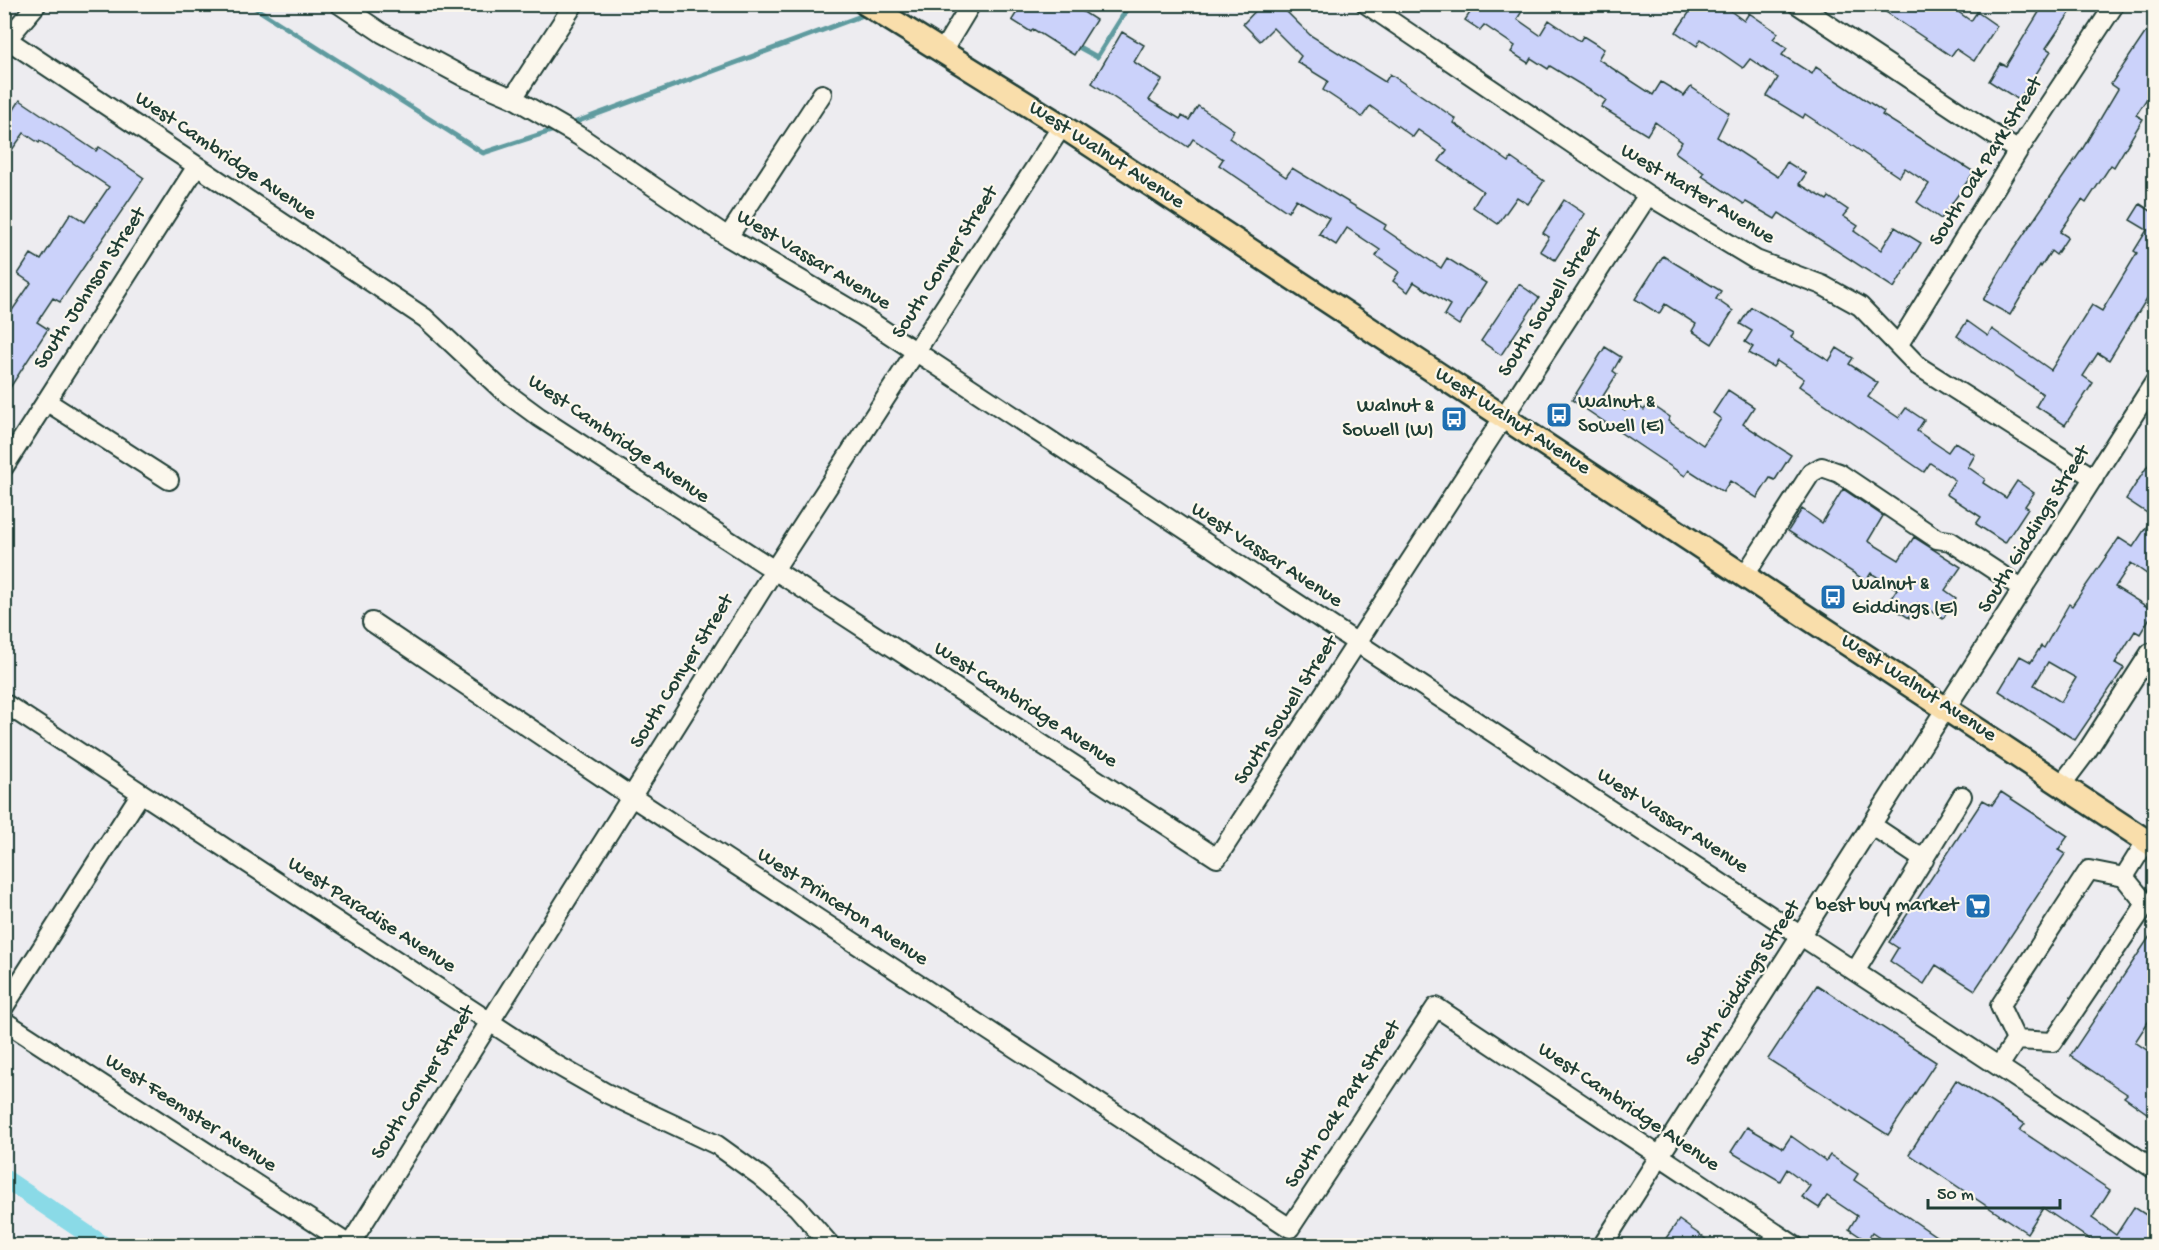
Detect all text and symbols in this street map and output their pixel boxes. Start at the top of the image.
street label: South Oak Park Street [1925,71,2051,251]
street label: West Cambridge Avenue [129,87,322,228]
street label: West Walnut Avenue [1023,96,1190,216]
street label: West Harter Avenue [1615,139,1780,252]
street label: South Conyer Street [887,180,1006,344]
street label: South Johnson Street [29,201,154,375]
street label: West Vassar Avenue [731,205,896,318]
street label: South Sowell Street [1493,221,1610,382]
street label: West Walnut Avenue [1429,362,1596,482]
street label: West Cambridge Avenue [522,370,715,511]
place label: Walnut & Sowell (E) [1578,391,1665,440]
place label: Walnut & Sowell (W) [1342,395,1434,444]
bus stop icon: Walnut & Sowell (E) [1544,400,1574,430]
bus stop icon: Walnut & Sowell (W) [1439,404,1469,434]
street label: South Giddings Street [1973,440,2098,618]
street label: West Vassar Avenue [1185,498,1348,615]
place label: Walnut & Giddings (E) [1852,573,1959,622]
bus stop icon: Walnut & Giddings (E) [1818,582,1848,612]
street label: South Conyer Street [625,588,742,754]
street label: South Sowell Street [1229,629,1346,790]
street label: West Walnut Avenue [1835,629,2002,749]
street label: West Cambridge Avenue [928,637,1123,775]
street label: West Vassar Avenue [1591,764,1754,881]
street label: West Princeton Avenue [752,843,933,973]
street label: West Paradise Avenue [282,852,461,980]
supermarket icon: best buy market [1963,891,1993,921]
street label: South Giddings Street [1681,894,1808,1072]
place label: best buy market [1816,894,1960,919]
street label: South Conyer Street [366,999,483,1165]
street label: South Oak Park Street [1280,1014,1409,1194]
street label: West Cambridge Avenue [1532,1038,1725,1179]
street label: West Feemster Avenue [99,1049,282,1180]
scale bar [1928,1172,2060,1210]
text: 50 m [1937,1185,1974,1206]

